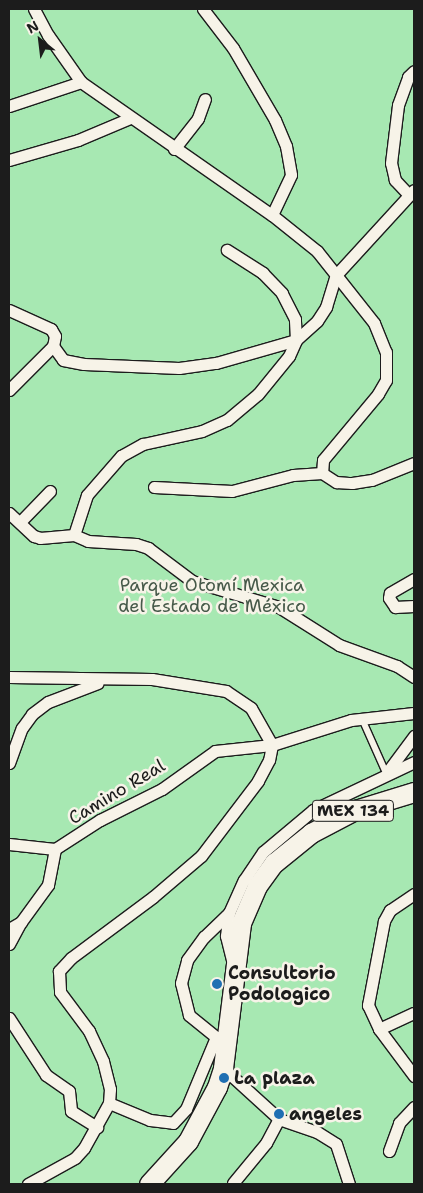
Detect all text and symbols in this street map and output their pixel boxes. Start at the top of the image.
north arrow [15,15,65,65]
text: N [24,16,42,37]
park label: Parque Otomí Mexica del Estado de México [118,575,306,618]
street label: Camino Real [65,755,169,829]
road number: MEX 134 [312,798,394,824]
place label: Consultorio Podologico [228,963,336,1006]
marker: Consultorio Podologico [210,977,224,991]
place label: La plaza [234,1067,315,1089]
marker: La plaza [218,1072,230,1084]
place label: angeles [289,1103,362,1125]
marker: angeles [273,1108,285,1120]

